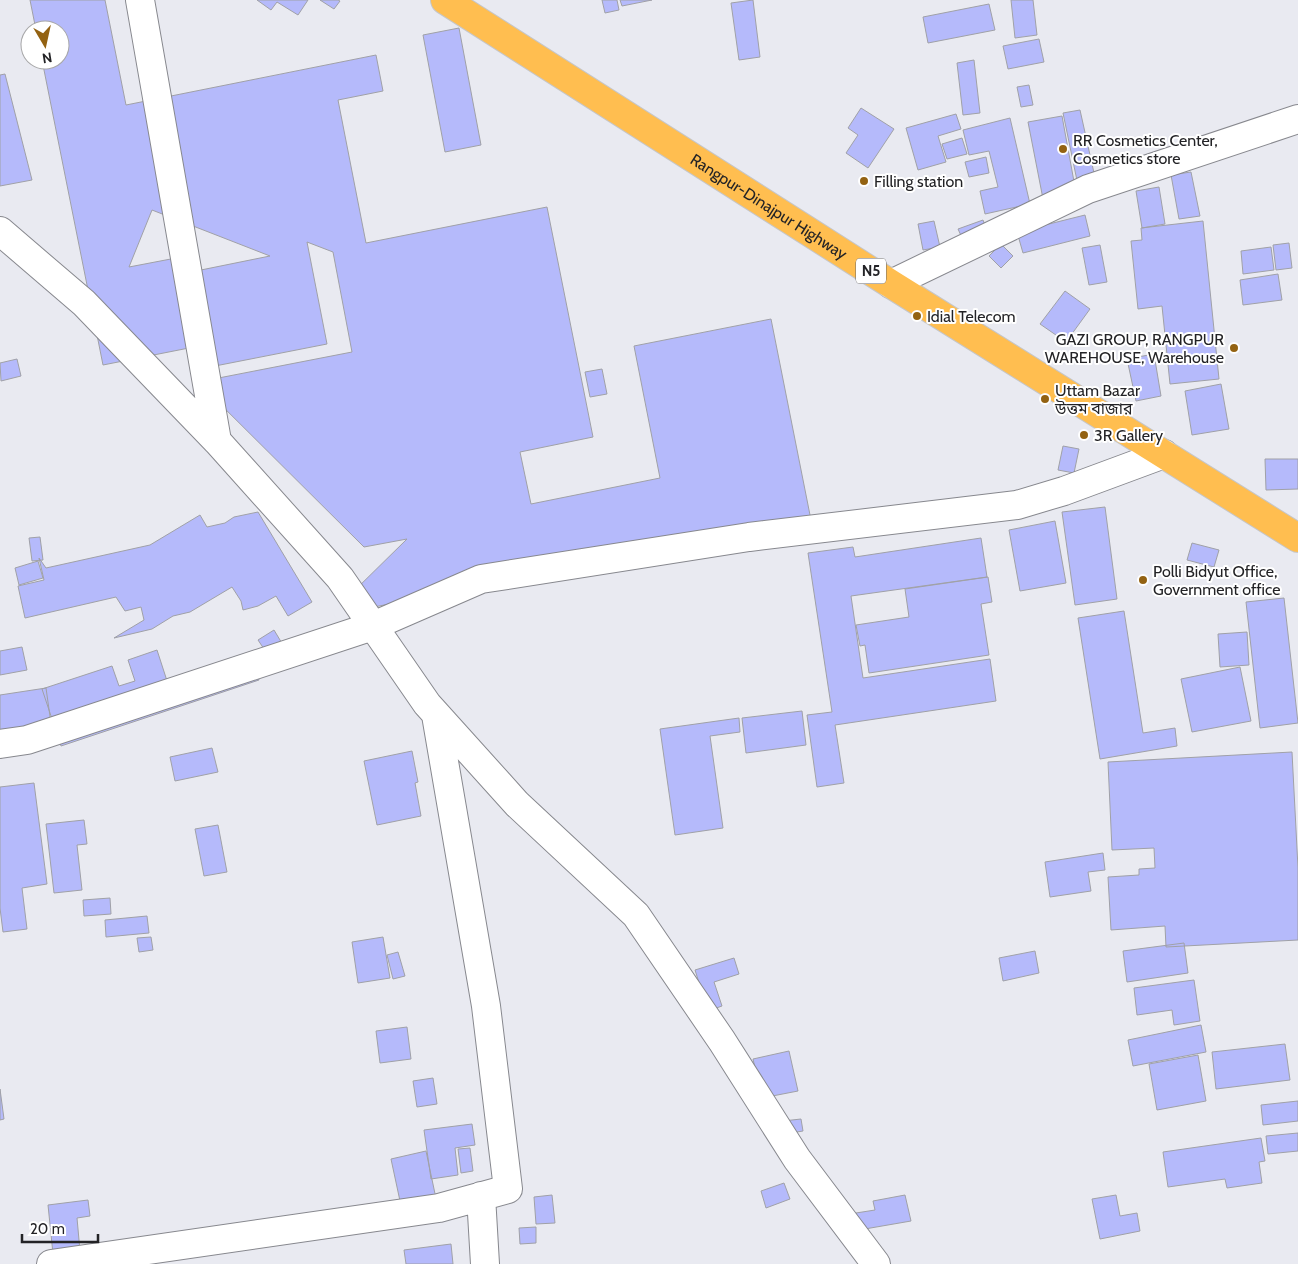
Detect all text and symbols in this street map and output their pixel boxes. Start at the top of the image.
north arrow [20,20,70,70]
text: N [41,48,53,68]
place label: RR Cosmetics Center, Cosmetics store [1073,131,1218,168]
marker: RR Cosmetics Center, Cosmetics store [1057,143,1069,155]
street label: Rangpur-Dinajpur Highway [687,150,851,264]
place label: Filling station [874,172,963,191]
marker: Filling station [858,175,870,187]
road number: N5 [856,258,886,284]
place label: Idial Telecom [927,307,1016,326]
marker: Idial Telecom [911,310,923,322]
place label: GAZI GROUP, RANGPUR WAREHOUSE, Warehouse [1045,330,1224,367]
marker: GAZI GROUP, RANGPUR WAREHOUSE, Warehouse [1228,342,1240,354]
place label: Uttam Bazar উত্তম বাজার [1054,381,1141,418]
marker: Uttam Bazar উত্তম বাজার [1039,393,1051,405]
place label: 3R Gallery [1094,426,1163,445]
marker: 3R Gallery [1078,429,1090,441]
place label: Polli Bidyut Office, Government office [1153,562,1280,599]
marker: Polli Bidyut Office, Government office [1137,574,1149,586]
scale bar [22,1212,99,1244]
text: 20 m [30,1220,65,1238]

